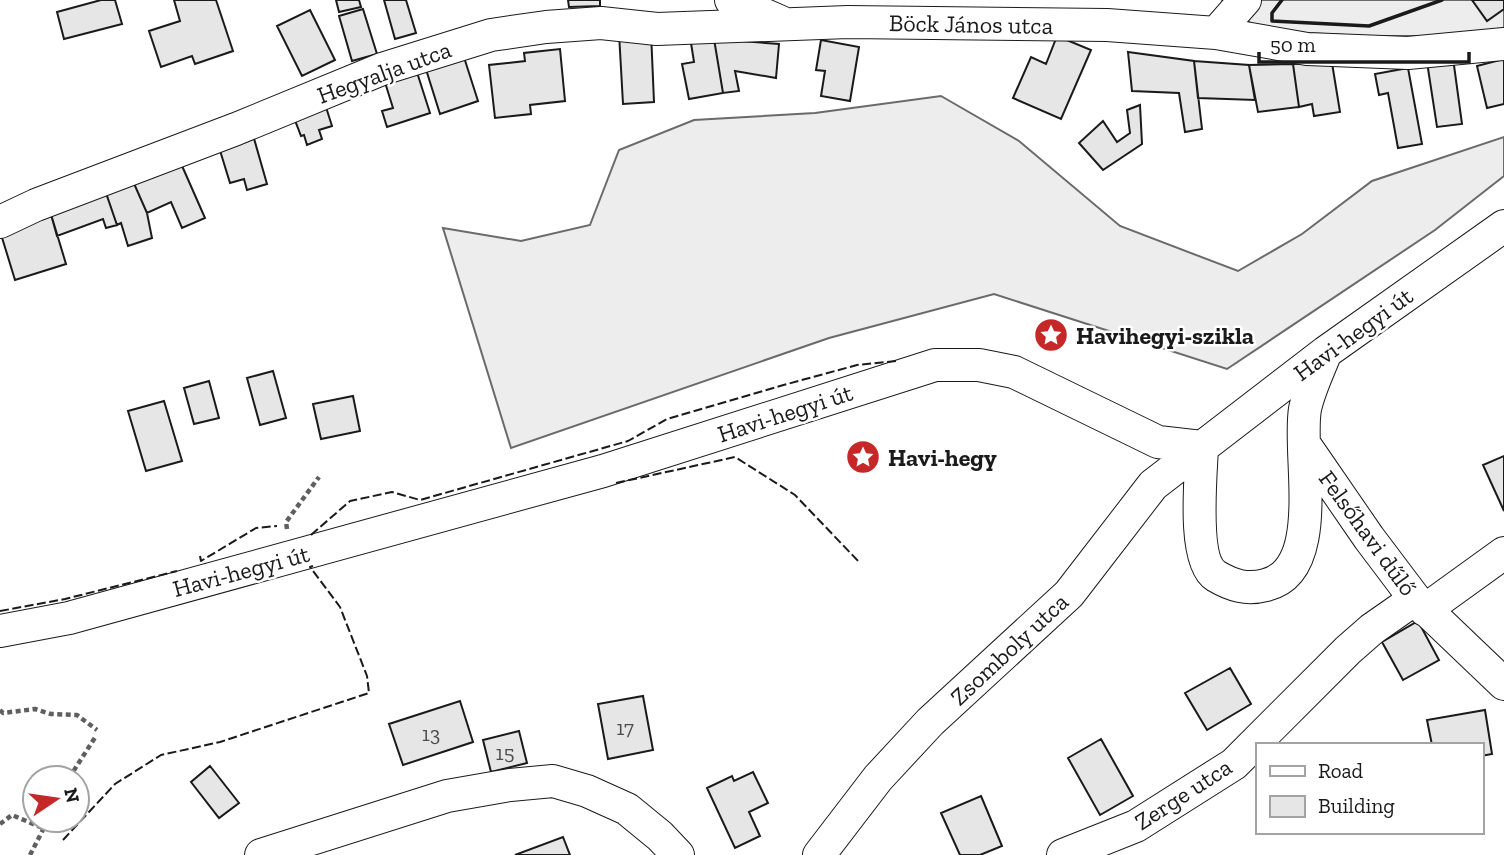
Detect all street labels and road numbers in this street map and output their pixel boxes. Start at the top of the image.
street label: Böck János utca [889,8,1054,40]
street label: Hegyalja utca [313,34,455,110]
street label: Havi-hegyi út [1288,281,1418,387]
street label: Havi-hegyi út [714,378,856,448]
street label: Felsőhavi dűlő [1313,465,1423,601]
street label: Havi-hegyi út [170,539,313,603]
street label: Zsomboly utca [944,587,1074,711]
street label: Zerge utca [1129,752,1237,836]

